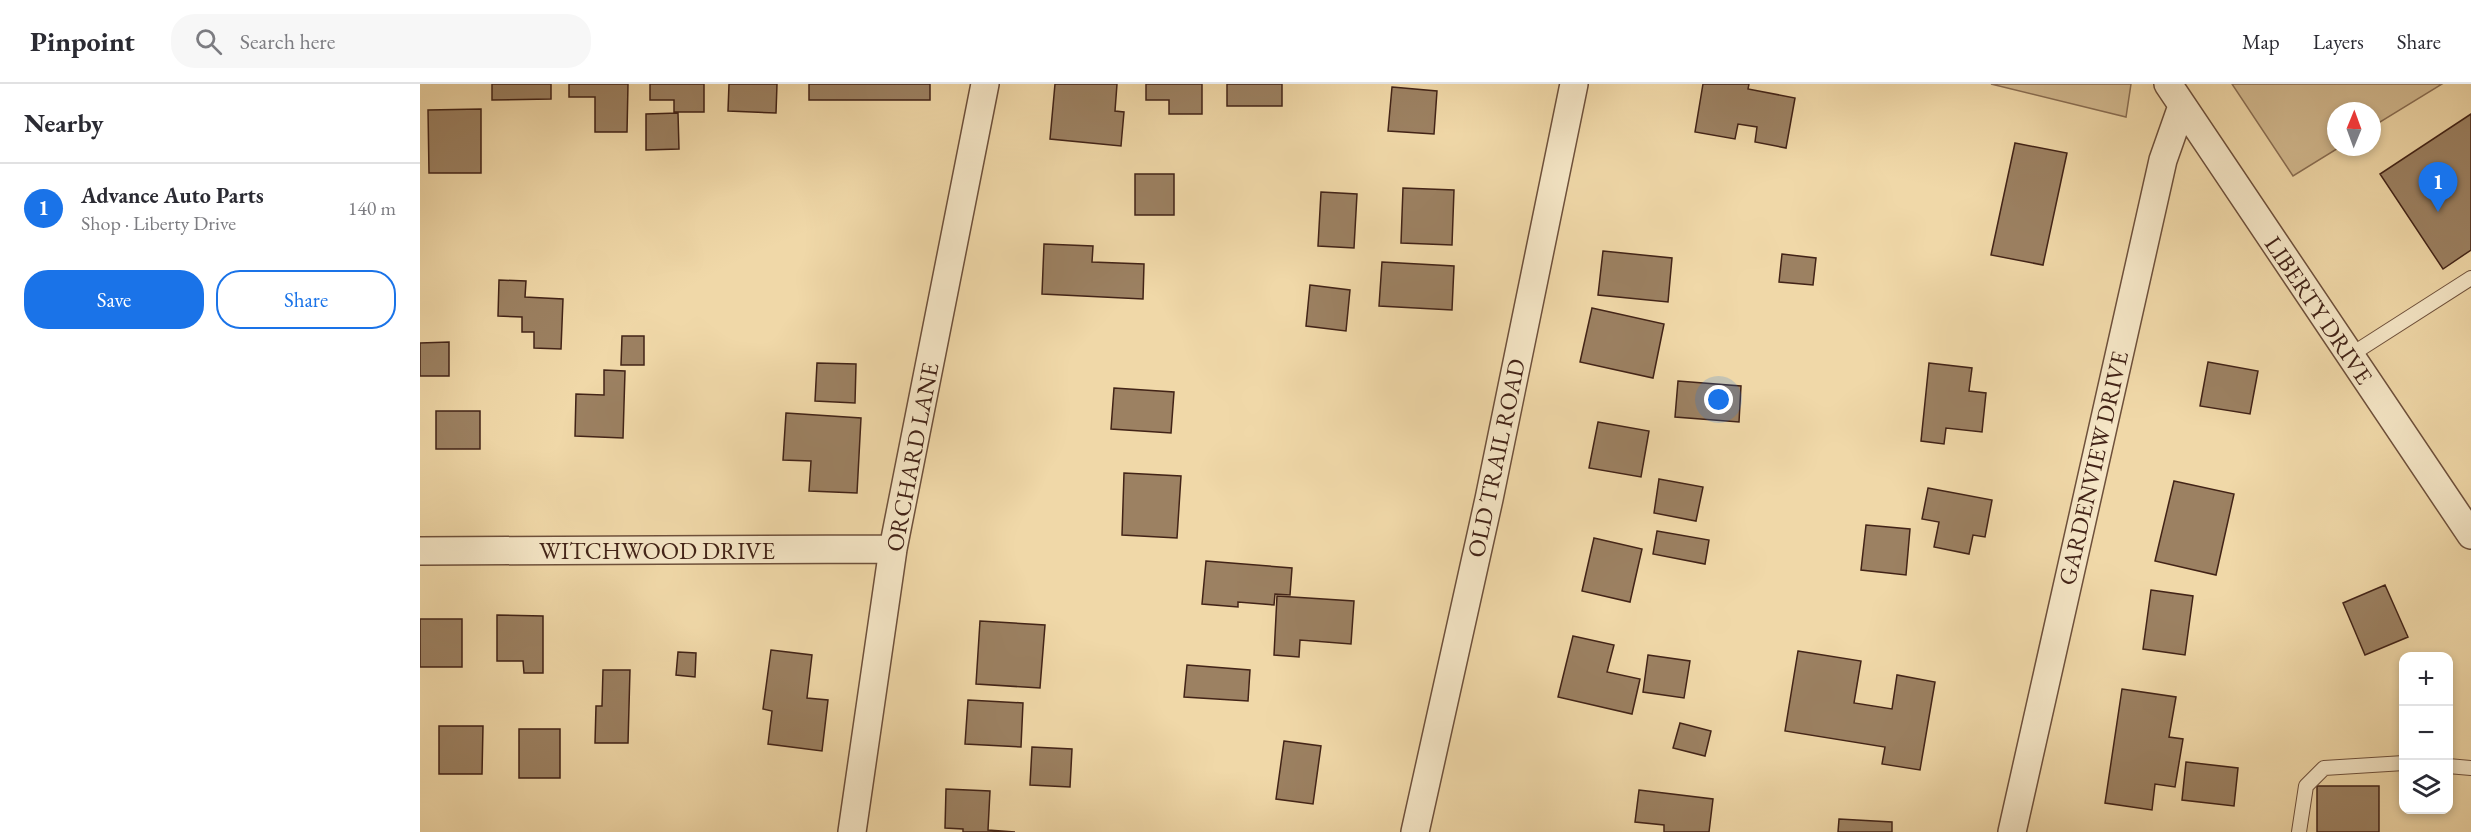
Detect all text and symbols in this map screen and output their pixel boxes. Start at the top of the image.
search box [171,14,591,68]
text: Pinpoint [30,23,135,59]
icon: search [192,25,225,58]
text: Search here [240,27,335,56]
text: Map [2242,28,2280,55]
text: Layers [2313,28,2364,55]
text: Share [2397,28,2441,55]
north arrow [2327,102,2381,156]
text: Nearby [24,106,104,140]
pin: 1 [2418,162,2458,212]
text: Advance Auto Parts [81,181,264,210]
text: 1 [38,195,49,221]
text: 140 m [348,195,396,221]
text: Shop · Liberty Drive [81,210,236,236]
street label: LIBERTY DRIVE [2258,230,2380,390]
button: Save [24,270,204,329]
button: Share [216,270,396,329]
street label: GARDENVIEW DRIVE [2051,348,2135,588]
street label: OLD TRAIL ROAD [1460,356,1532,560]
street label: ORCHARD LANE [878,360,946,554]
your location [1704,385,1733,414]
street label: WITCHWOOD DRIVE [539,535,775,566]
map controls [2399,652,2453,814]
button: + [2399,652,2453,706]
button: − [2399,706,2453,760]
button: layers [2399,760,2453,814]

